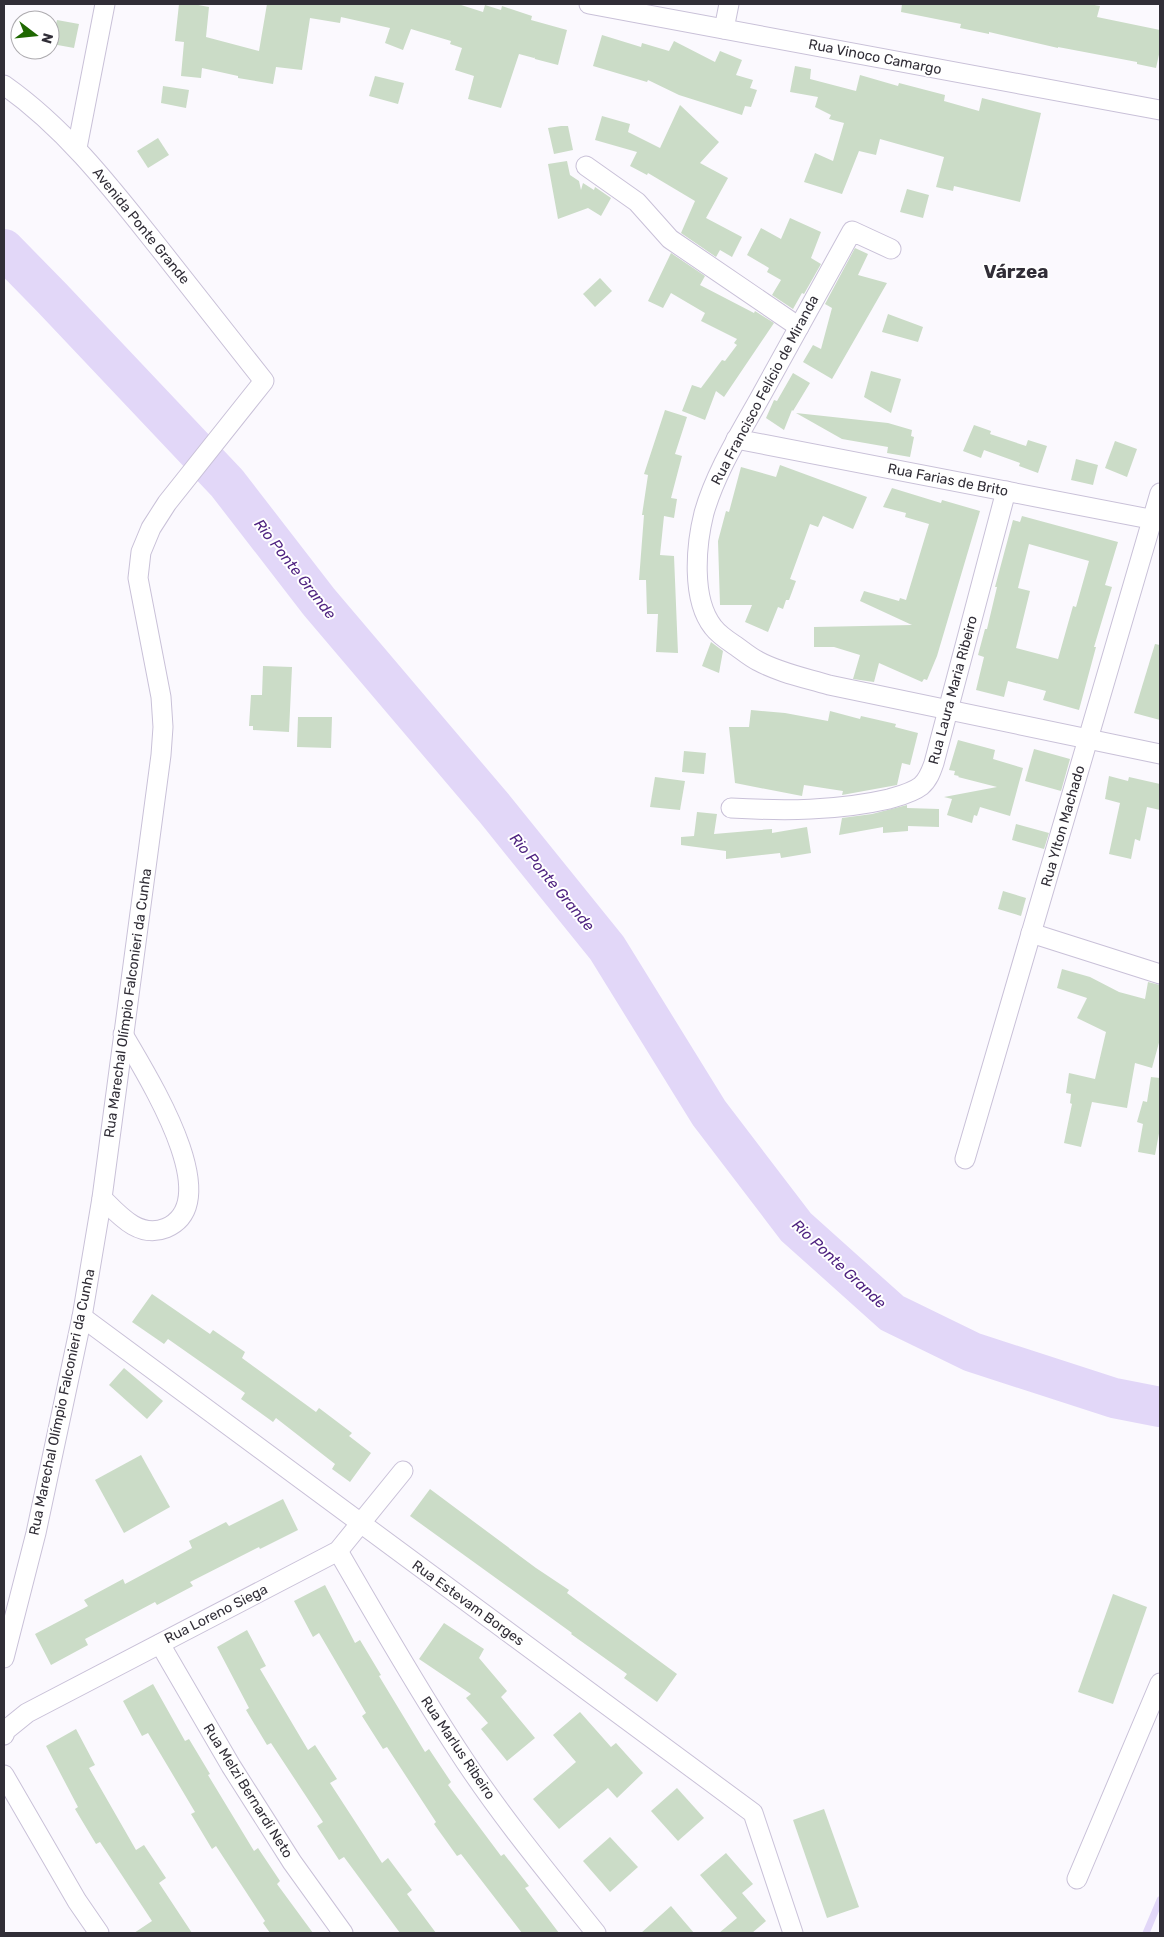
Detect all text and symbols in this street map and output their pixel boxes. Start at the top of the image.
north arrow [10,10,60,60]
text: N [37,31,57,46]
street label: Rua Vinoco Camargo [807,36,943,78]
street label: Avenida Ponte Grande [89,164,193,288]
district label: Várzea [984,260,1048,283]
street label: Rua Francisco Felício de Miranda [708,292,822,488]
street label: Rua Farias de Brito [886,460,1010,500]
water label: Rio Ponte Grande [250,515,340,623]
street label: Rua Laura Maria Ribeiro [925,614,981,766]
street label: Rua Ylton Machado [1038,763,1088,889]
water label: Rio Ponte Grande [506,829,598,935]
street label: Rua Marechal Olímpio Falconieri da Cunha [101,867,155,1139]
water label: Rio Ponte Grande [788,1216,890,1313]
street label: Rua Marechal Olímpio Falconieri da Cunha [25,1267,99,1537]
street label: Rua Estevam Borges [409,1557,527,1649]
street label: Rua Loreno Siega [162,1581,270,1647]
street label: Rua Marlus Ribeiro [417,1693,499,1803]
street label: Rua Melzi Bernardi Neto [200,1721,296,1861]

